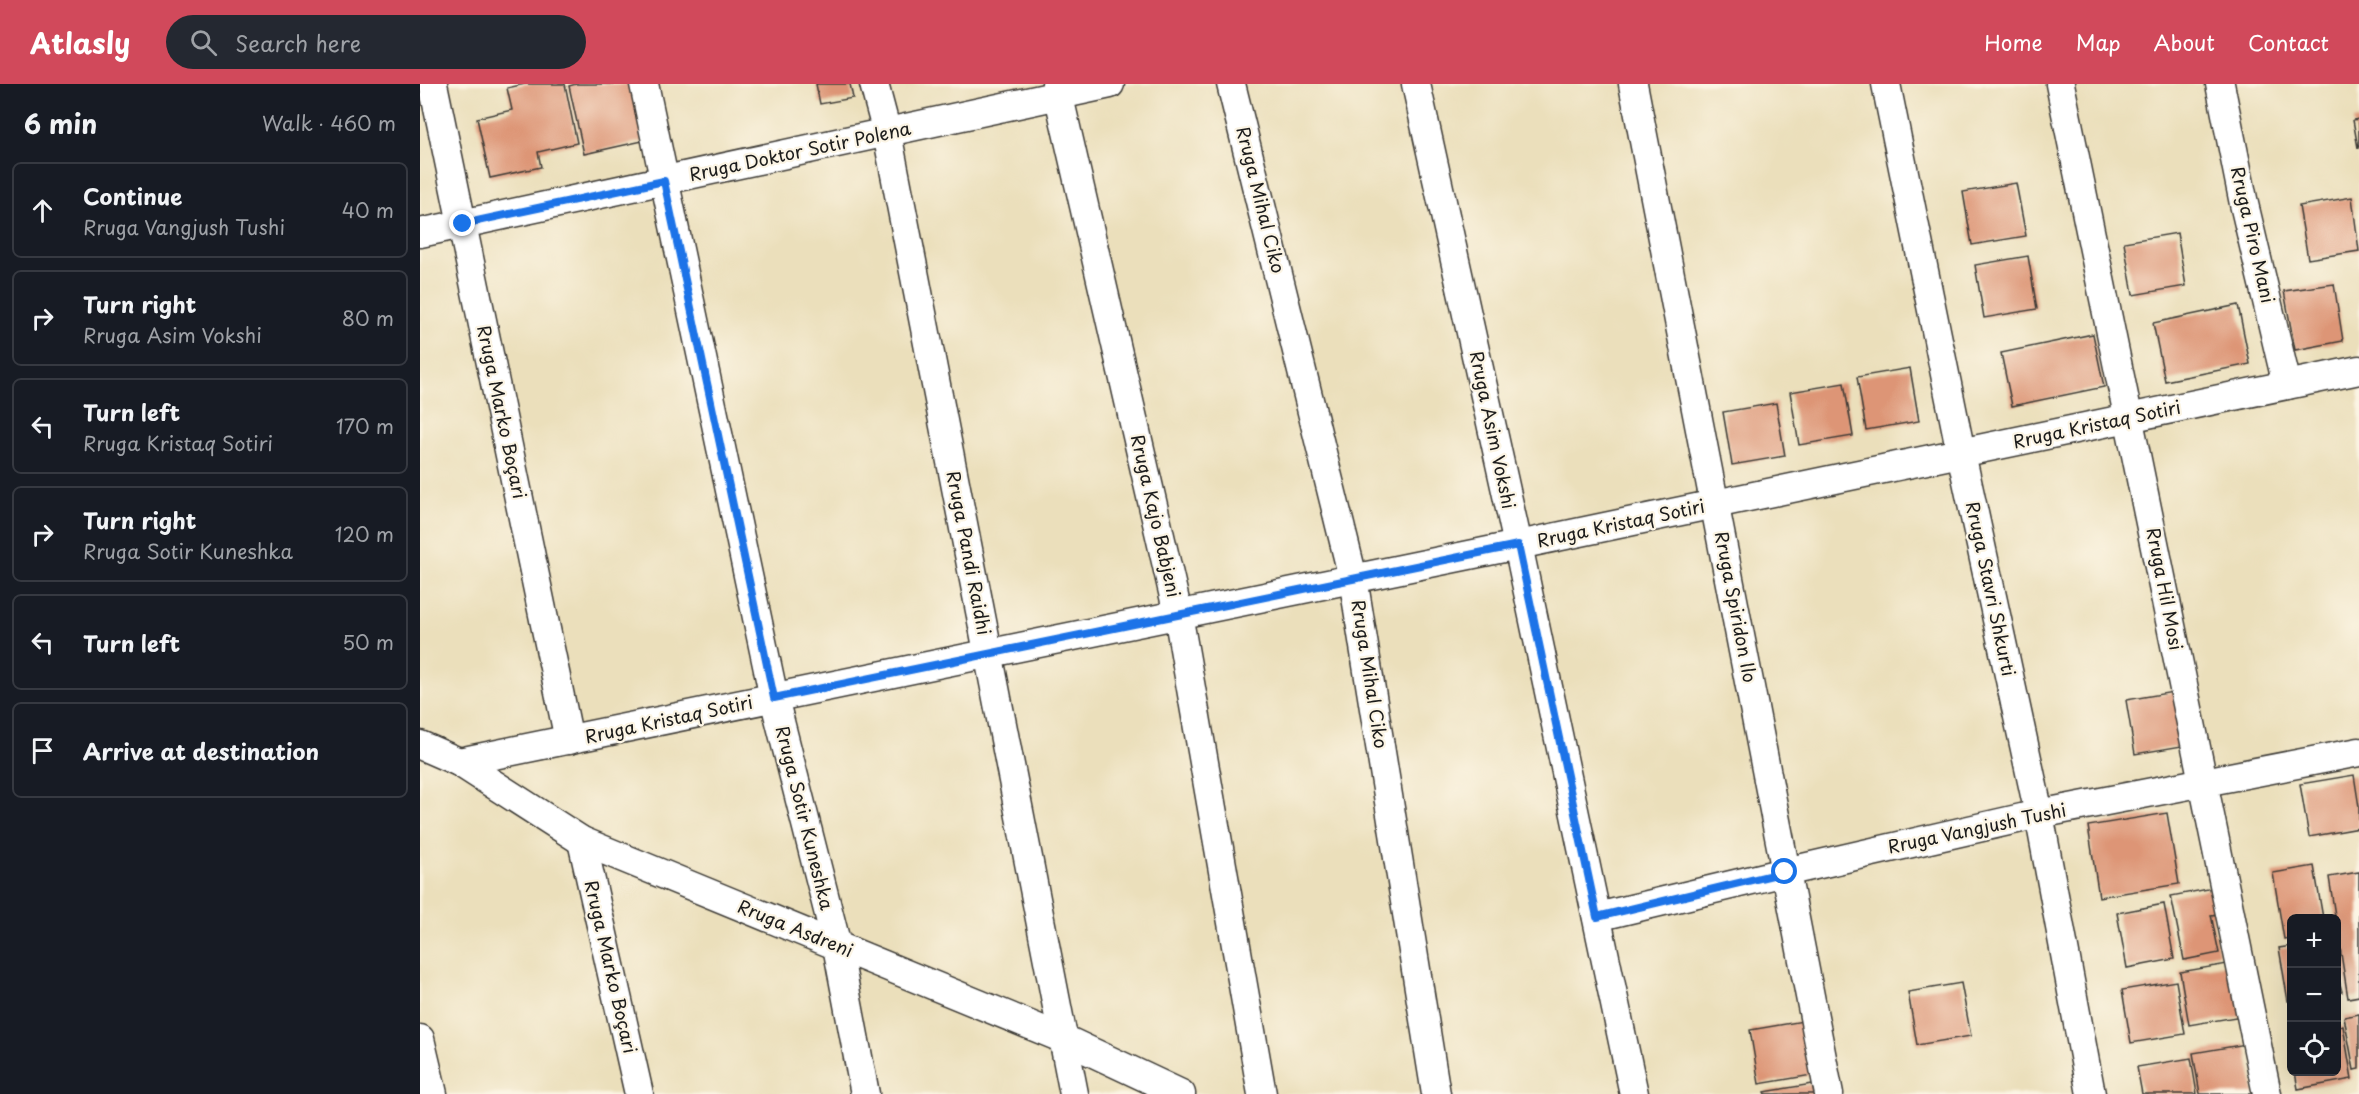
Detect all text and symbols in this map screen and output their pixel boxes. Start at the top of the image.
search box [166,15,586,69]
text: Atlasly [30,21,130,64]
icon: search [187,26,220,59]
text: Search here [235,26,361,59]
text: Home [1984,26,2043,58]
text: Map [2076,26,2121,58]
text: About [2154,26,2215,58]
text: Contact [2248,26,2329,58]
text: 6 min [24,104,97,143]
text: Walk · 460 m [262,108,396,138]
street label: Rruga Doktor Sotir Polena [686,114,914,187]
street label: Rruga Mihal Ciko [1230,123,1293,276]
street label: Rruga Piro Mani [2225,164,2282,306]
text: Continue [83,179,182,212]
icon: ahead [26,194,59,227]
text: 40 m [342,195,394,225]
route end [449,210,475,236]
text: Rruga Vangjush Tushi [83,212,285,242]
text: Turn right [83,287,196,320]
icon: right [26,302,59,335]
text: 80 m [342,303,394,333]
text: Rruga Asim Vokshi [83,320,262,350]
street label: Rruga Marko Boçari [471,322,534,501]
street label: Rruga Asim Vokshi [1464,348,1523,511]
street label: Rruga Kristaq Sotiri [2010,393,2183,455]
text: Turn left [83,395,180,428]
icon: left [26,410,59,443]
text: 170 m [336,411,394,441]
text: Rruga Kristaq Sotiri [83,428,273,458]
street label: Rruga Kajo Babjeni [1125,432,1188,600]
street label: Rruga Pandi Raidhi [940,468,999,637]
street label: Rruga Kristaq Sotiri [1534,492,1707,554]
street label: Rruga Stavri Shkurti [1960,499,2023,679]
text: Turn right [83,503,196,536]
icon: right [26,518,59,551]
text: 120 m [335,519,394,549]
street label: Rruga Hil Mosi [2140,525,2191,652]
street label: Rruga Spiridon Ilo [1709,529,1764,685]
text: Rruga Sotir Kuneshka [83,536,293,566]
street label: Rruga Mihal Ciko [1345,597,1396,750]
icon: left [26,626,59,659]
text: Turn left [83,626,180,659]
text: 50 m [342,627,394,657]
street label: Rruga Kristaq Sotiri [582,688,755,750]
street label: Rruga Sotir Kuneshka [769,723,842,913]
icon: arrive [26,734,59,767]
text: Arrive at destination [83,734,319,767]
street label: Rruga Vangjush Tushi [1885,795,2068,860]
route start [1771,858,1797,884]
street label: Rruga Marko Boçari [578,877,645,1056]
street label: Rruga Asdreni [734,892,857,963]
map controls [2287,914,2341,1076]
button: + [2287,914,2341,968]
button: − [2287,968,2341,1022]
button: locate [2287,1022,2341,1076]

